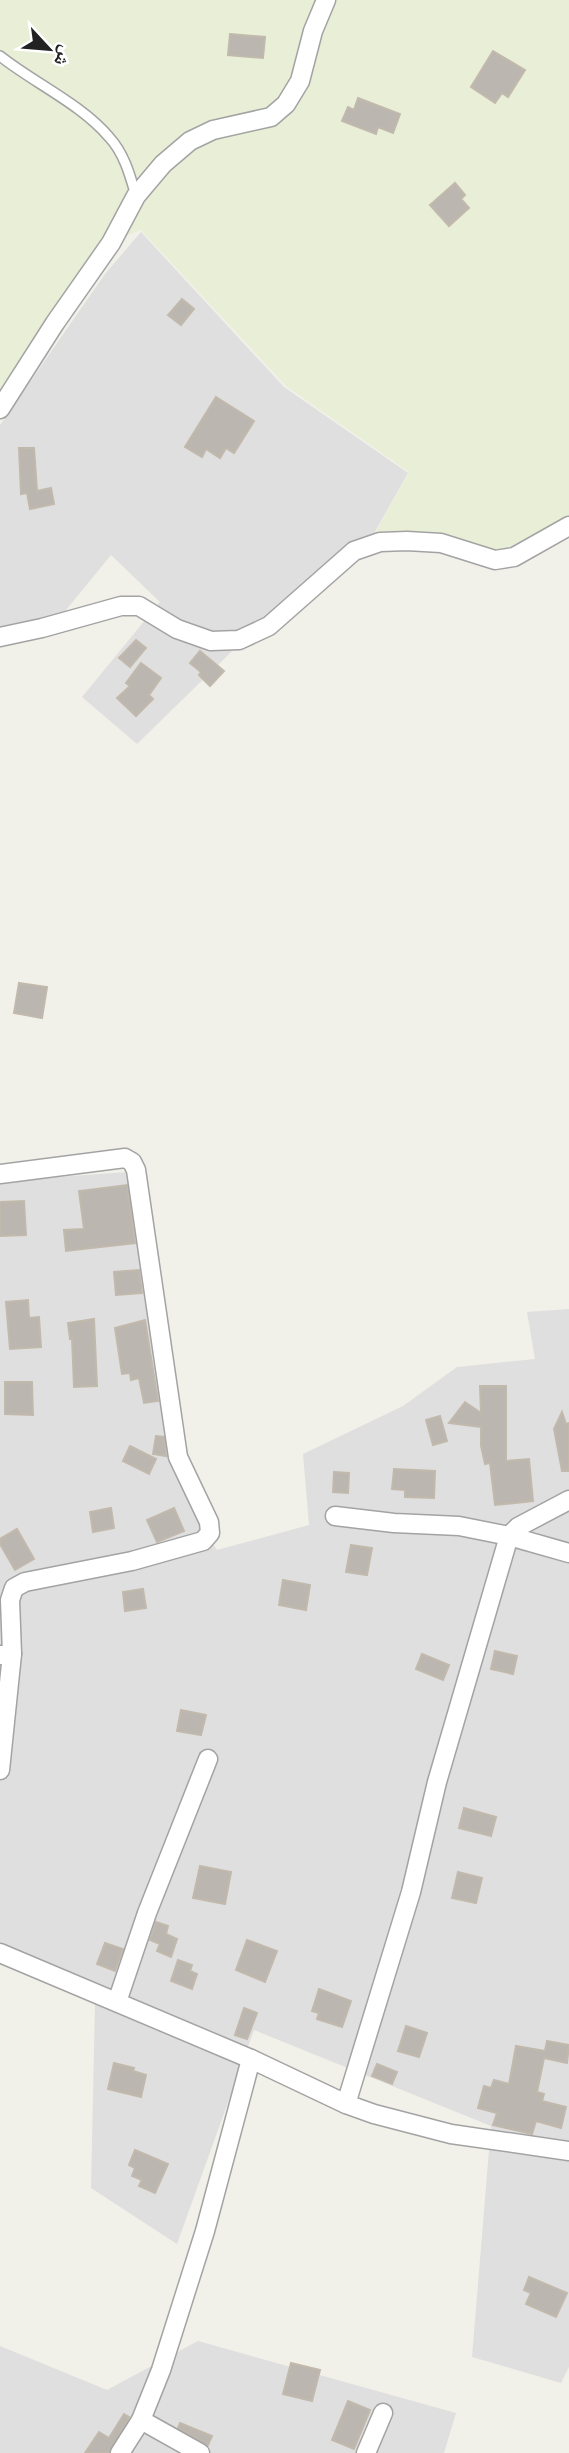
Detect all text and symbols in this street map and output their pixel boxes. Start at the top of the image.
north arrow [14,14,84,84]
text: ش [47,41,78,70]

